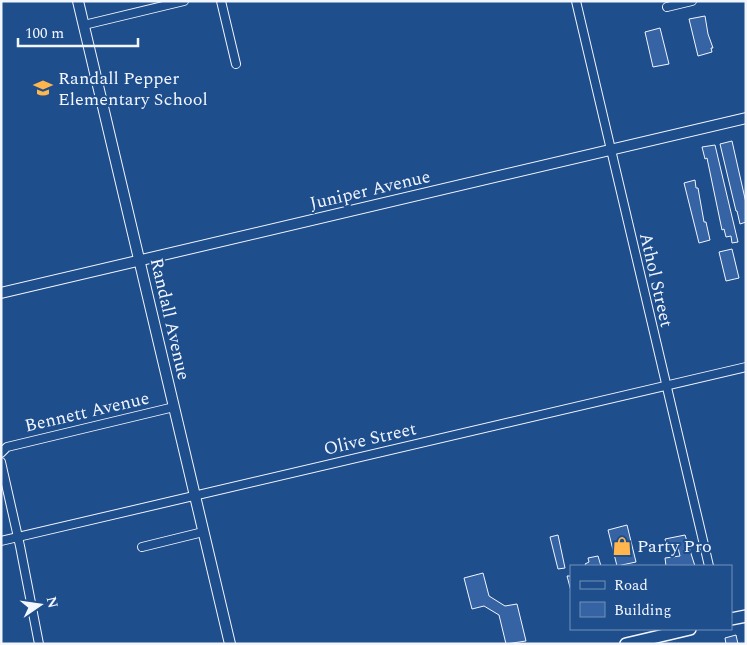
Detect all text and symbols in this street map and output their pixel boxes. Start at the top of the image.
scale bar [18,15,138,47]
text: 100 m [25,22,64,45]
place label: Randall Pepper Elementary School [58,65,208,113]
school or university icon: Randall Pepper Elementary School [32,77,54,99]
street label: Juniper Avenue [307,163,433,217]
street label: Athol Street [632,230,680,330]
street label: Randall Avenue [143,255,197,383]
street label: Bennett Avenue [22,385,152,439]
street label: Olive Street [321,415,419,463]
place label: Party Pro [637,533,712,560]
shop icon: Party Pro [611,535,633,557]
legend [570,565,732,630]
text: Road [614,574,648,597]
north arrow [15,580,65,630]
text: N [41,594,64,610]
text: Building [614,599,671,622]

